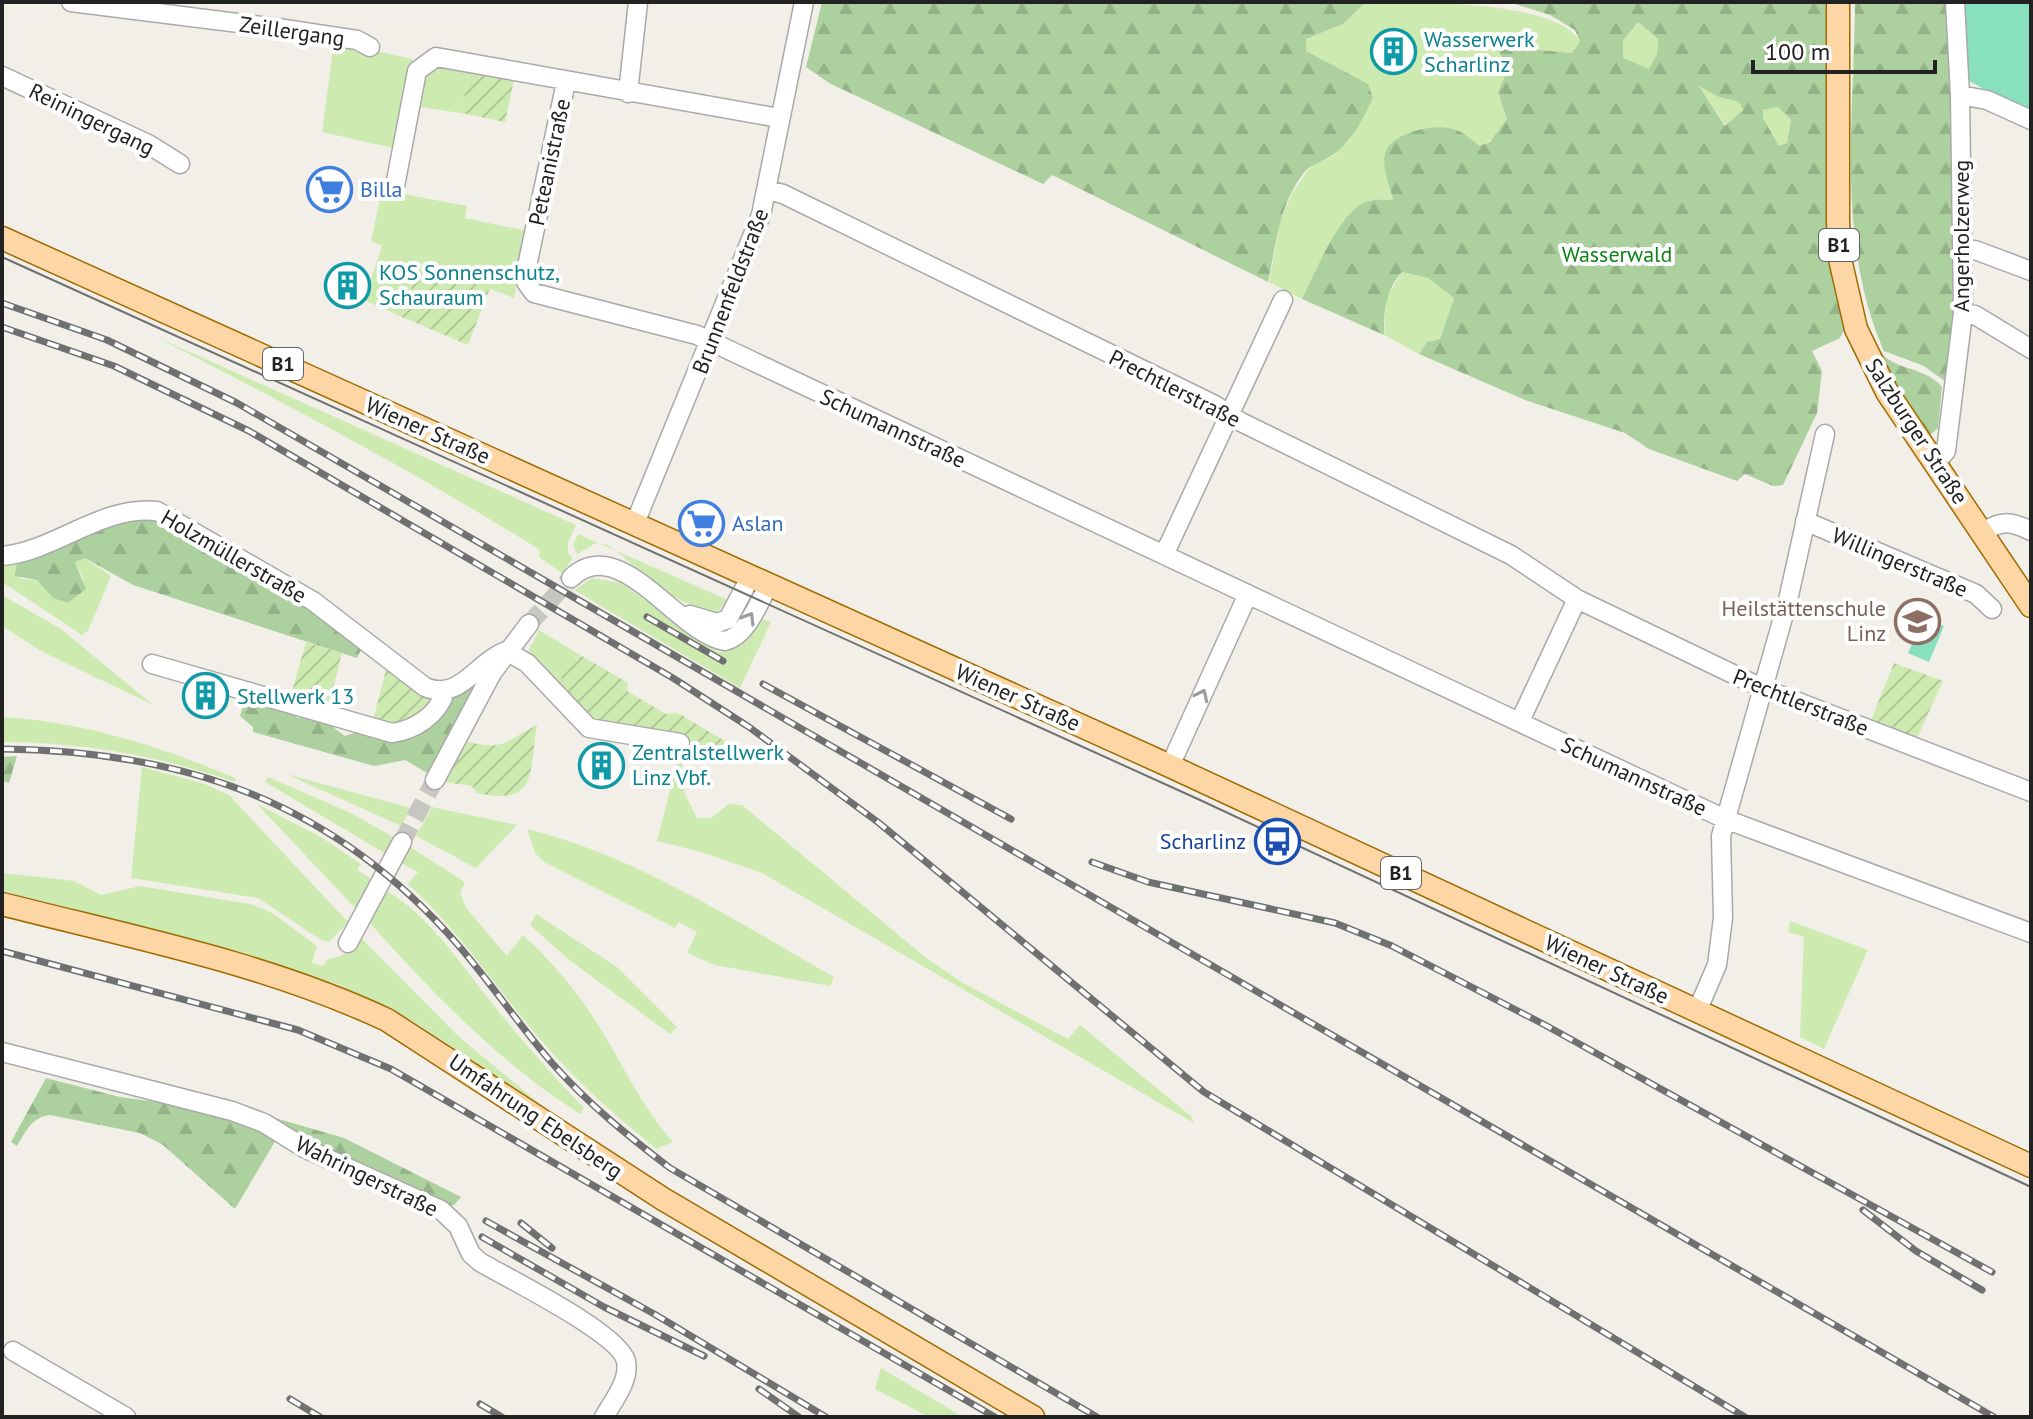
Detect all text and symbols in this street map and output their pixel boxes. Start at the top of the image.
street label: Zeillergang [238,10,346,52]
scale bar [1753,24,1935,74]
place label: Wasserwerk Scharlinz [1424,25,1535,78]
building icon: Wasserwerk Scharlinz [1369,28,1417,76]
text: 100 m [1765,36,1830,67]
street label: Reiningergang [25,77,159,161]
street label: Peteanistraße [522,96,576,228]
street label: Angerholzerweg [1947,160,1975,312]
supermarket icon: Billa [305,165,353,213]
place label: Billa [360,175,403,203]
street label: Brunnenfeldstraße [686,204,774,378]
road number: B1 [1819,229,1859,261]
park label: Wasserwald [1562,240,1672,268]
place label: KOS Sonnenschutz, Schauraum [379,258,560,311]
building icon: KOS Sonnenschutz, Schauraum [324,261,372,309]
street label: Prechtlerstraße [1105,343,1245,433]
road number: B1 [263,348,303,380]
street label: Salzburger Straße [1859,353,1975,509]
street label: Schumannstraße [816,382,970,474]
street label: Wiener Straße [361,390,495,470]
supermarket icon: Aslan [677,499,725,547]
street label: Holzmüllerstraße [156,503,312,609]
place label: Aslan [732,509,784,537]
street label: Willingerstraße [1828,521,1972,603]
place label: Heilstättenschule Linz [1722,594,1886,647]
school or university icon: Heilstättenschule Linz [1893,597,1941,645]
one-way arrow [740,612,755,627]
street label: Wiener Straße [951,657,1085,737]
street label: Prechtlerstraße [1729,662,1873,742]
building icon: Stellwerk 13 [182,672,230,720]
place label: Stellwerk 13 [237,682,354,710]
one-way arrow [1192,689,1208,703]
street label: Schumannstraße [1557,730,1711,822]
place label: Zentralstellwerk Linz Vbf. [632,738,784,791]
building icon: Zentralstellwerk Linz Vbf. [577,741,625,789]
bus stop icon: Scharlinz [1253,817,1301,865]
place label: Scharlinz [1160,827,1246,855]
road number: B1 [1381,857,1421,889]
street label: Wiener Straße [1541,928,1673,1010]
street label: Umfahrung Ebelsberg [444,1047,628,1185]
street label: Wahringerstraße [291,1129,443,1223]

